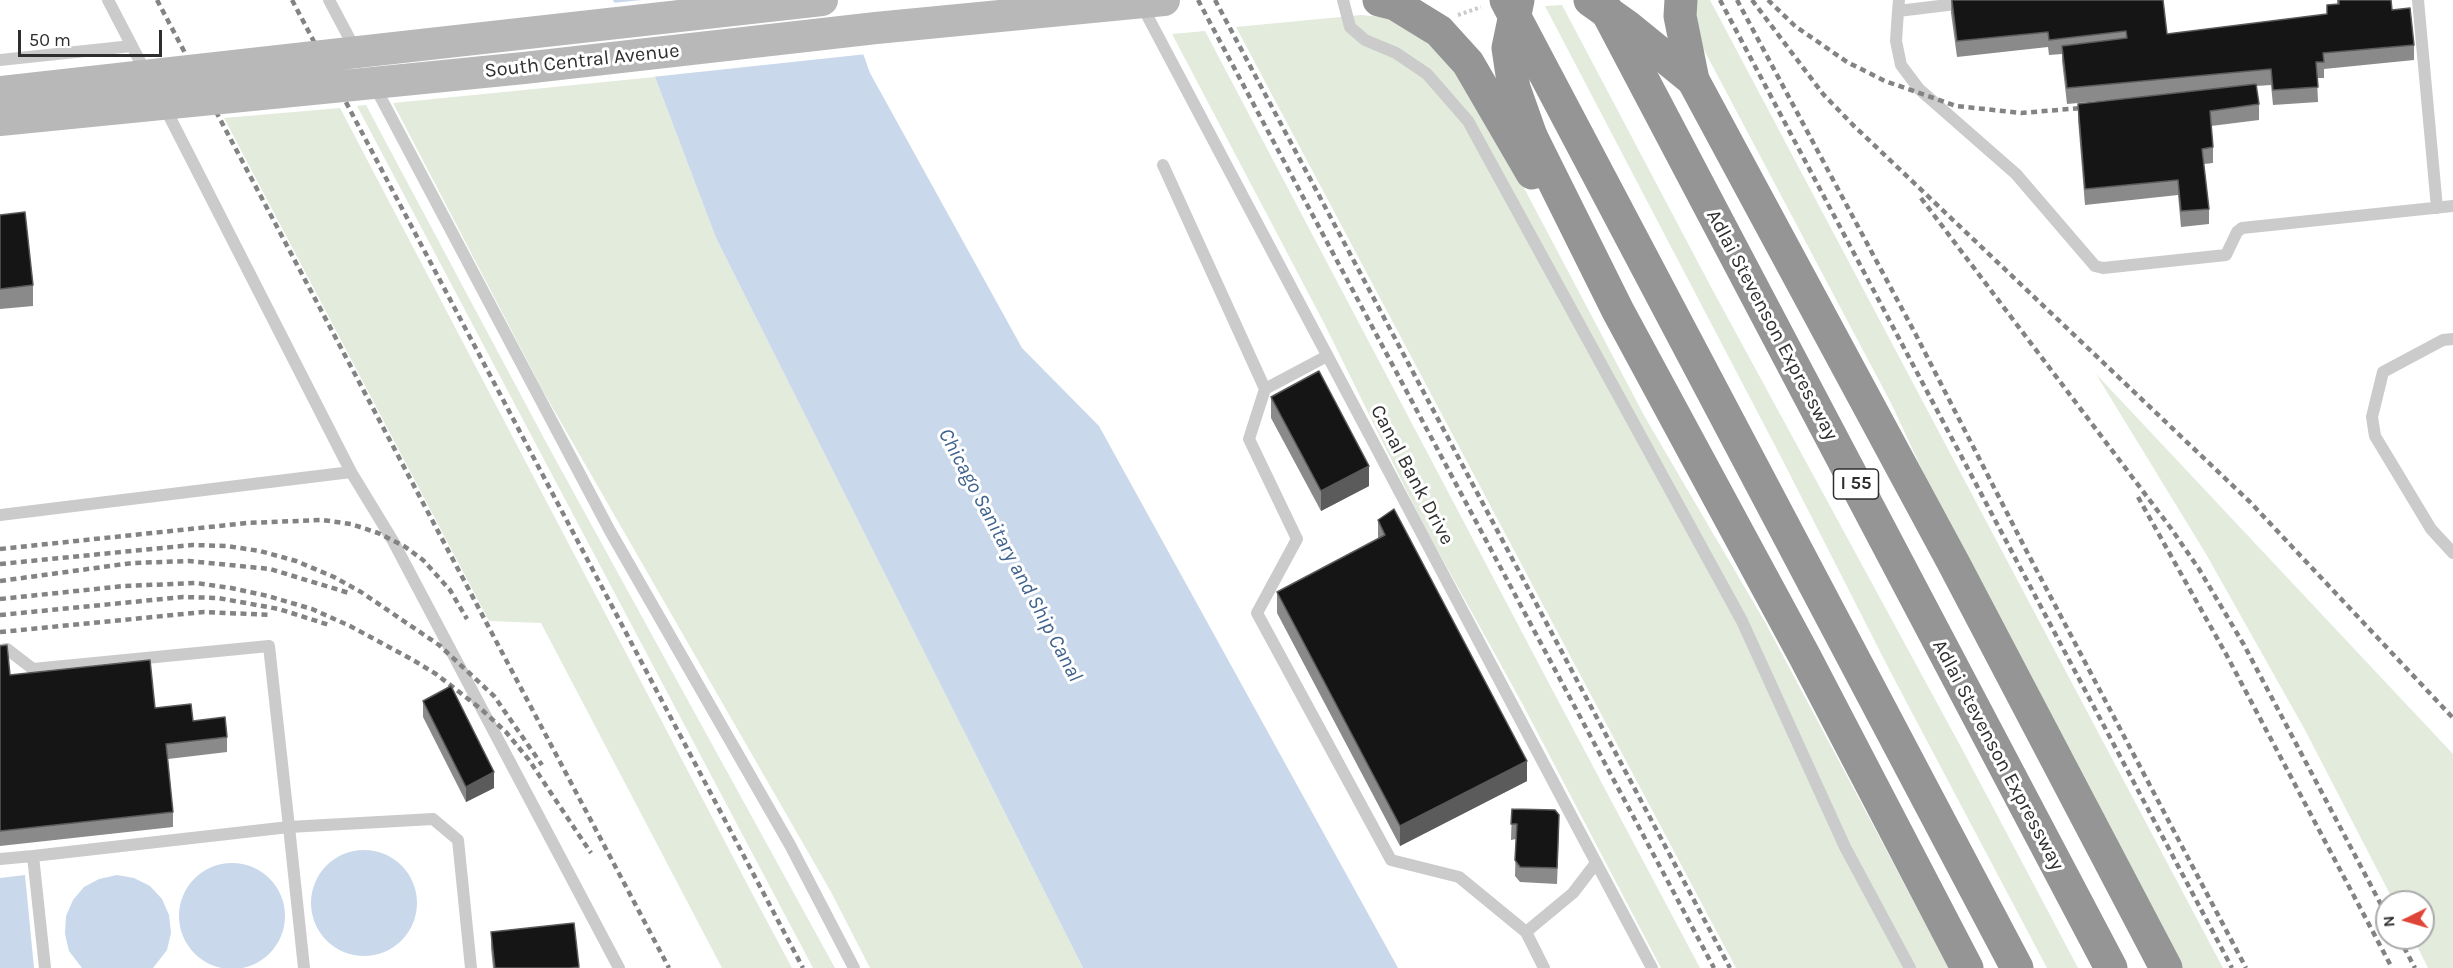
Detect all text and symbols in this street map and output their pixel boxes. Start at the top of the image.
scale bar [21,18,165,56]
text: 50 m [29,29,71,51]
street label: South Central Avenue [483,39,681,83]
street label: Adlai Stevenson Expressway [1701,206,1843,444]
street label: Canal Bank Drive [1365,401,1459,549]
water label: Chicago Sanitary and Ship Canal [932,424,1088,686]
road number: I 55 [1834,469,1878,499]
street label: Adlai Stevenson Expressway [1927,636,2069,874]
north arrow [2375,890,2435,950]
text: N [2379,915,2399,928]

